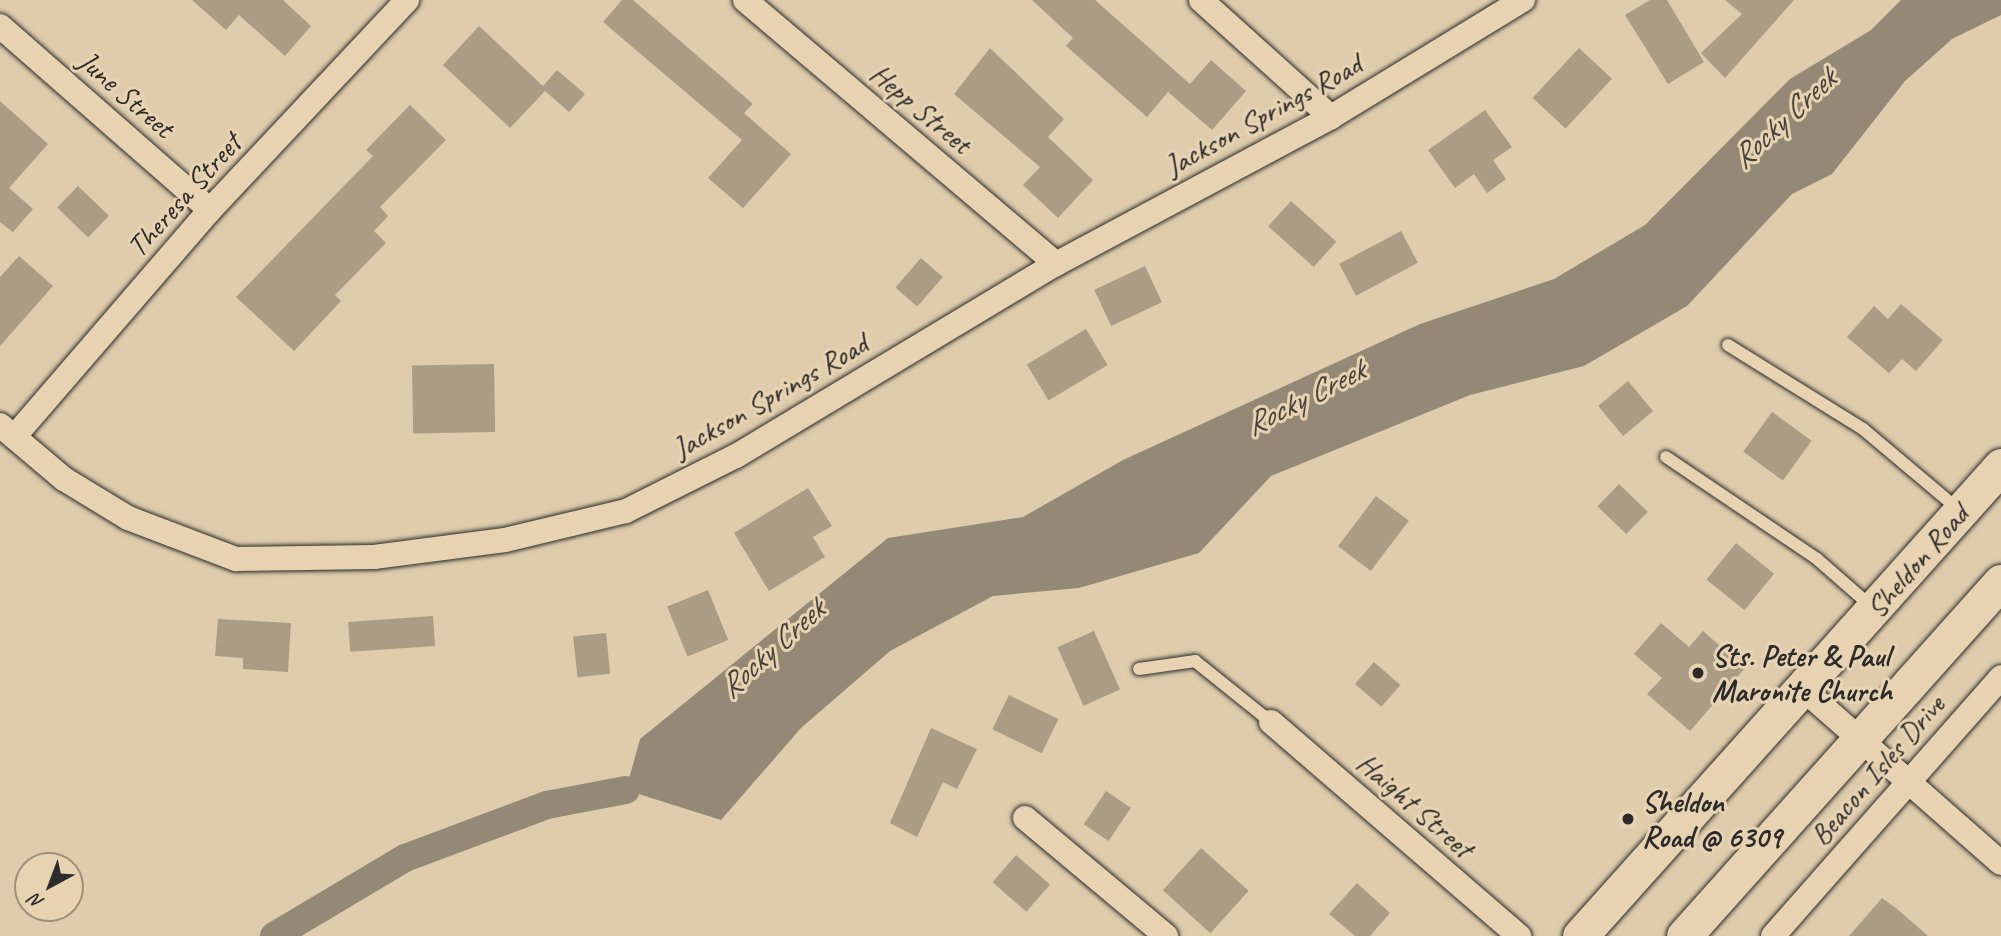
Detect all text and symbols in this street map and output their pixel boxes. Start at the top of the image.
street label: June Street [71,43,181,145]
street label: Jackson Springs Road [1158,46,1368,184]
street label: Hepp Street [863,55,979,161]
water label: Rocky Creek [1724,61,1844,177]
street label: Theresa Street [119,126,249,264]
street label: Jackson Springs Road [666,326,874,466]
water label: Rocky Creek [1239,352,1371,444]
street label: Sheldon Road [1858,497,1976,625]
water label: Rocky Creek [711,592,833,706]
place label: Sts. Peter & Paul Maronite Church [1712,638,1892,708]
marker: Sts. Peter & Paul Maronite Church [1690,665,1706,681]
street label: Beacon Isles Drive [1802,687,1952,853]
street label: Haight Street [1349,745,1481,865]
place label: Sheldon Road @ 6309 [1642,784,1781,854]
marker: Sheldon Road @ 6309 [1620,811,1636,827]
north arrow [14,852,84,922]
text: N [24,888,49,914]

